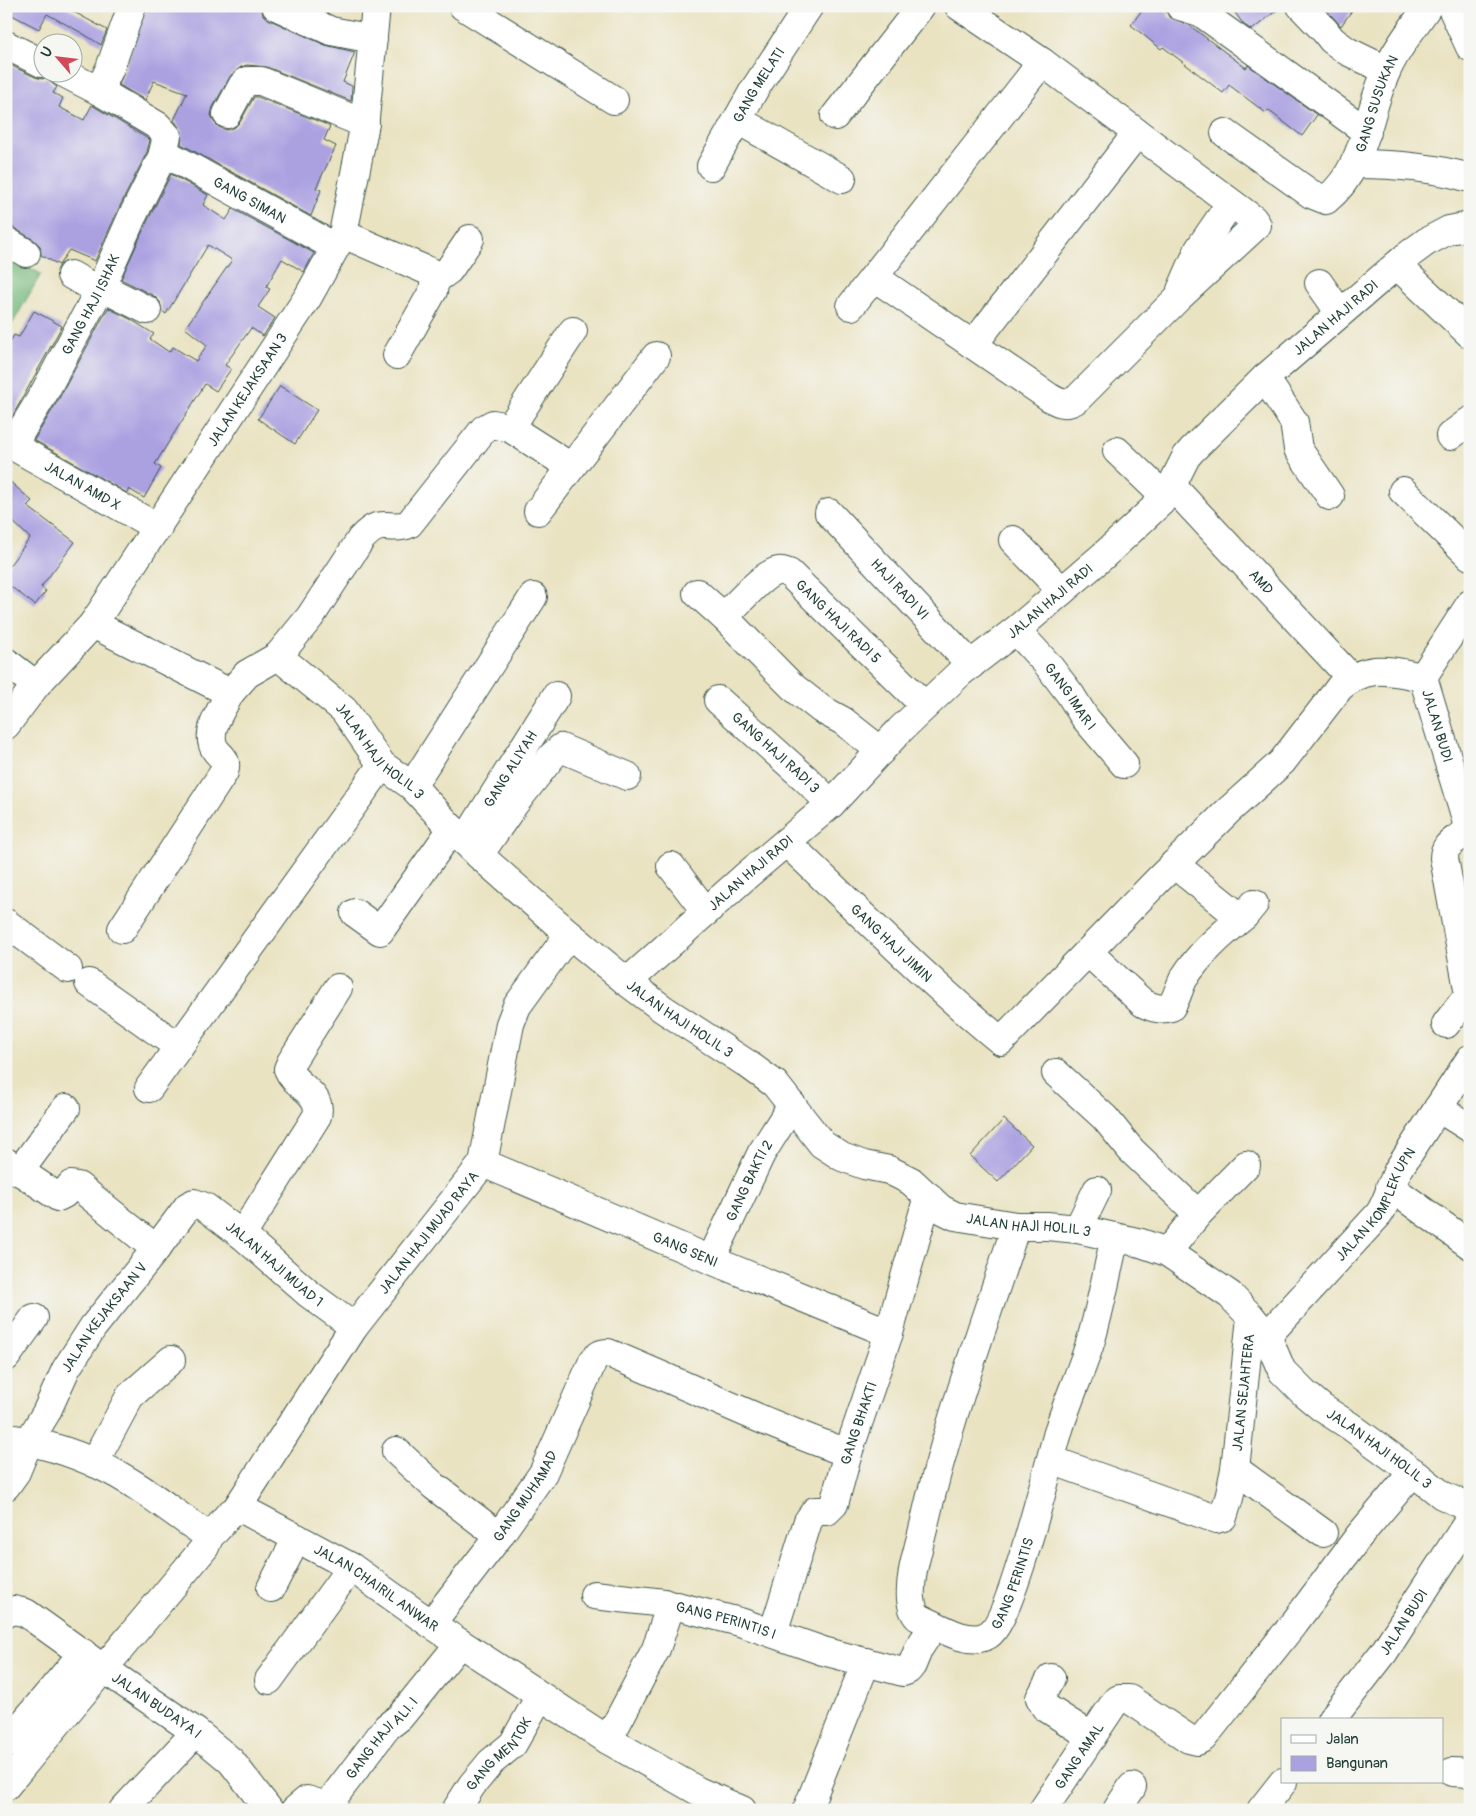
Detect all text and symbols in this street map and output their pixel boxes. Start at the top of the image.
north arrow [32,32,82,82]
text: U [37,44,57,60]
street label: GANG MELATI [729,44,788,125]
street label: GANG SUSUKAN [1352,52,1402,155]
street label: GANG SIMAN [210,173,289,227]
street label: GANG HAJI ISHAK [58,251,123,358]
street label: JALAN HAJI RADI [1289,276,1382,359]
street label: JALAN KEJAKSAAN 3 [204,330,291,449]
street label: JALAN AMD X [42,457,124,514]
street label: HAJI RADI VI [867,555,932,623]
street label: JALAN HAJI RADI [1004,560,1096,642]
street label: AMD [1246,566,1277,598]
street label: GANG HAJI RADI 5 [792,576,885,667]
street label: GANG IMAR I [1041,659,1100,733]
street label: JALAN BUDI [1419,687,1457,764]
street label: JALAN HAJI HOLIL 3 [333,699,428,802]
street label: GANG HAJI RADI 3 [728,708,824,797]
street label: GANG ALIYAH [480,727,541,810]
street label: JALAN HAJI RADI [705,831,797,914]
street label: GANG HAJI JIMIN [847,900,936,986]
street label: JALAN HAJI HOLIL 3 [623,976,737,1061]
street label: GANG BAKTI 2 [722,1137,776,1224]
street label: JALAN KOMPLEK UPN [1332,1144,1419,1264]
street label: JALAN HAJI MUAD RAYA [375,1167,482,1297]
street label: JALAN HAJI HOLIL 3 [965,1209,1093,1240]
street label: JALAN HAJI MUAD 1 [223,1217,327,1310]
street label: GANG SENI [650,1228,721,1270]
street label: JALAN KEJAKSAAN V [58,1259,150,1375]
street label: JALAN SEJAHTERA [1228,1333,1258,1452]
street label: GANG BHAKTI [837,1379,880,1466]
street label: JALAN HAJI HOLIL 3 [1324,1405,1435,1492]
street label: GANG MUHAMAD [489,1448,561,1545]
street label: GANG PERINTIS [987,1536,1037,1632]
street label: JALAN CHAIRIL ANWAR [311,1540,442,1635]
street label: JALAN BUDI [1376,1586,1431,1658]
street label: GANG PERINTIS I [674,1598,779,1643]
street label: JALAN BUDAYA I [109,1669,205,1742]
street label: GANG HAJI ALI. I [342,1694,421,1782]
street label: GANG MENTOK [462,1714,535,1794]
legend [1281,1718,1444,1784]
street label: GANG AMAL [1051,1719,1107,1792]
text: Jalan [1326,1730,1359,1749]
text: Bangunan [1326,1754,1388,1773]

